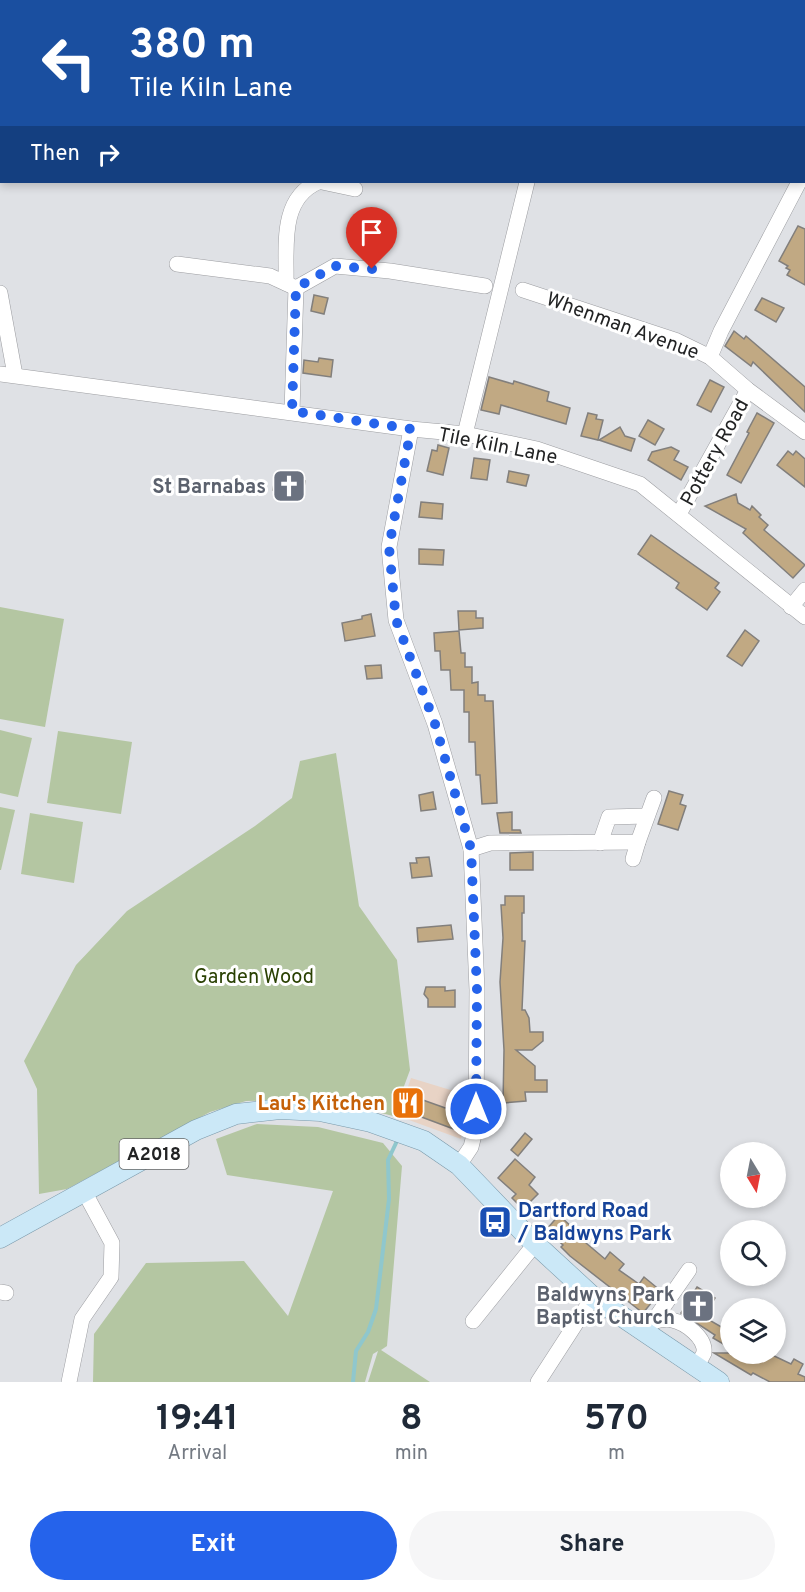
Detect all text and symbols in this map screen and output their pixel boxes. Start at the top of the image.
text: 380 m [129,20,255,73]
icon: left [30,24,108,102]
text: Tile Kiln Lane [129,72,293,106]
icon: right [92,138,125,171]
text: Then [30,141,80,168]
pin [346,207,397,269]
icon: arrive [355,216,388,249]
street label: Whenman Avenue [542,287,702,367]
street label: Pottery Road [676,395,756,511]
street label: Tile Kiln Lane [436,423,560,471]
church icon: St Barnabas [271,468,307,504]
place label: St Barnabas [152,475,266,501]
park label: Garden Wood [194,965,314,991]
position arrow [444,1077,508,1141]
restaurant icon: Lau's Kitchen [390,1085,426,1121]
place label: Lau's Kitchen [258,1092,385,1118]
road number: A2018 [120,1139,188,1169]
north arrow [720,1142,786,1208]
map controls [720,1142,786,1364]
place label: Dartford Road / Baldwyns Park [517,1199,672,1248]
bus stop icon: Dartford Road / Baldwyns Park [477,1204,513,1240]
button: search [720,1220,786,1286]
place label: Baldwyns Park Baptist Church [536,1283,675,1332]
church icon: Baldwyns Park Baptist Church [680,1288,716,1324]
button: layers [720,1298,786,1364]
text: 19:41 [156,1397,239,1443]
text: 8 [400,1397,423,1443]
text: 570 [584,1397,649,1443]
text: Arrival [168,1441,227,1467]
text: min [395,1441,428,1467]
text: m [608,1441,625,1467]
button: Exit [30,1511,397,1580]
button: Share [409,1511,775,1580]

